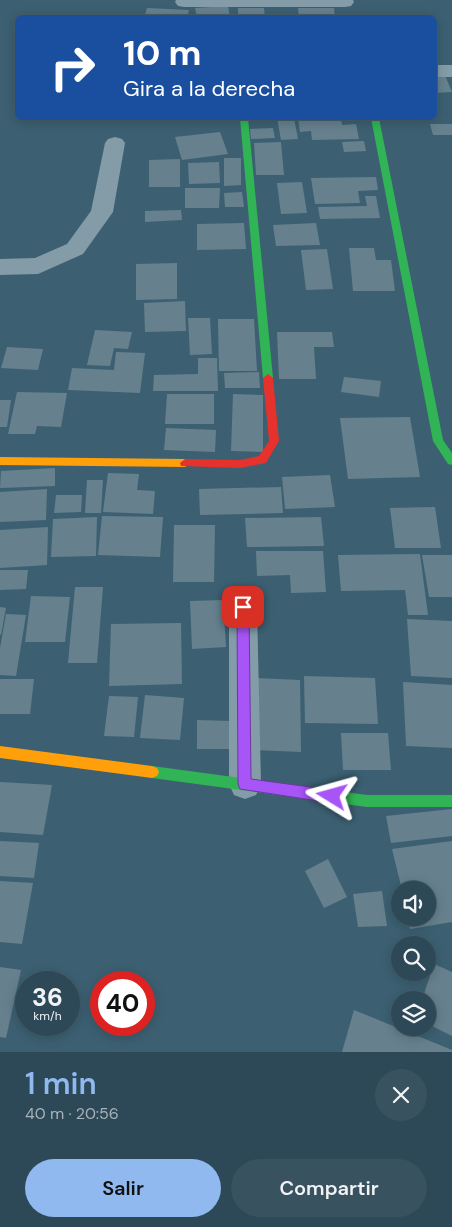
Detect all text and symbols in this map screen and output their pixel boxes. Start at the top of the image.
text: 10 m [123,30,202,76]
icon: right [40,35,105,100]
text: Gira a la derecha [123,74,295,103]
pin [222,586,264,628]
icon: arrive [229,593,257,621]
position arrow [305,769,357,821]
map controls [391,881,436,1036]
button: sound [391,881,436,926]
button: search [391,936,436,981]
speed limit sign: 40 [90,971,155,1036]
text: 36 [32,981,63,1014]
button: layers [391,991,436,1036]
text: km/h [33,1008,62,1024]
text: 1 min [25,1064,97,1103]
button: close [375,1069,427,1121]
text: 40 m · 20:56 [25,1103,119,1124]
button: Salir [25,1159,221,1217]
button: Compartir [231,1159,427,1217]

